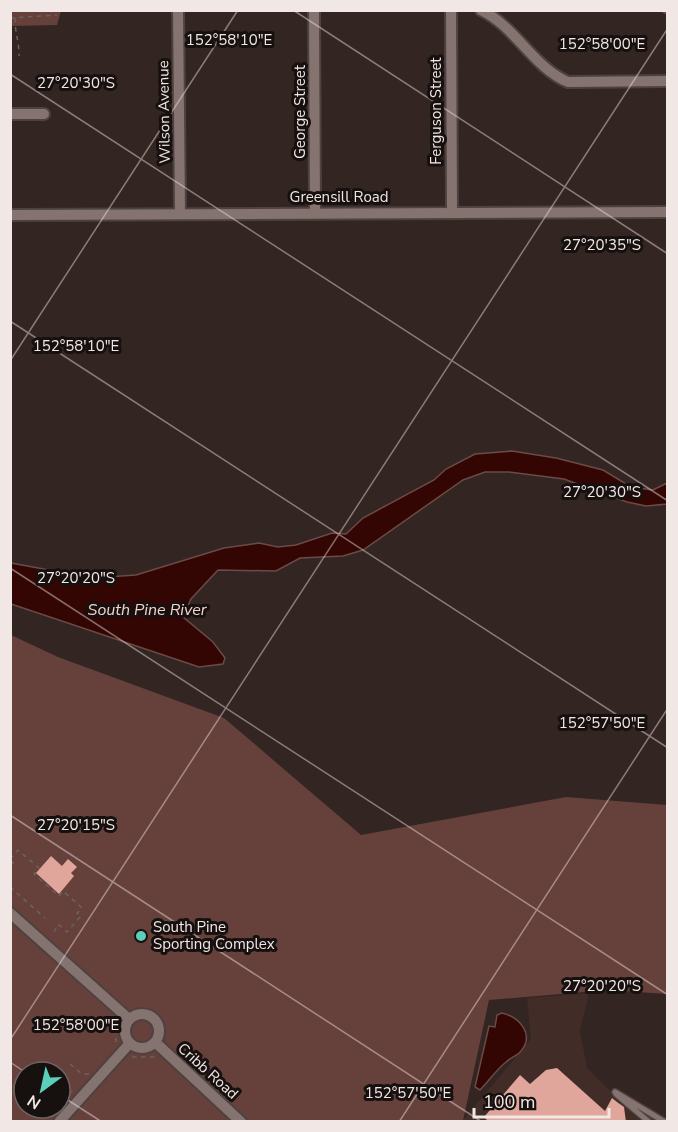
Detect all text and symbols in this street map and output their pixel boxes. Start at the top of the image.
text: 152°58'10"E [186,30,272,50]
text: 152°58'00"E [559,34,645,54]
street label: Ferguson Street [426,57,446,165]
street label: Wilson Avenue [153,60,175,164]
street label: George Street [290,64,310,159]
text: 27°20'30"S [37,73,115,93]
street label: Greensill Road [290,187,388,207]
text: 27°20'35"S [563,235,641,255]
text: 152°58'10"E [33,336,119,356]
text: 27°20'30"S [563,482,641,502]
text: 27°20'20"S [37,568,115,588]
water label: South Pine River [88,599,208,621]
text: 152°57'50"E [559,713,645,733]
text: 27°20'15"S [37,815,115,835]
place label: South Pine Sporting Complex [153,917,275,954]
marker: South Pine Sporting Complex [134,929,148,943]
text: 27°20'20"S [563,976,641,996]
text: 152°58'00"E [33,1015,119,1035]
street label: Cribb Road [173,1038,243,1104]
north arrow [12,1060,72,1120]
scale bar [474,1081,609,1119]
text: 152°57'50"E [365,1083,451,1103]
text: N [23,1089,45,1114]
text: 100 m [483,1090,535,1114]

